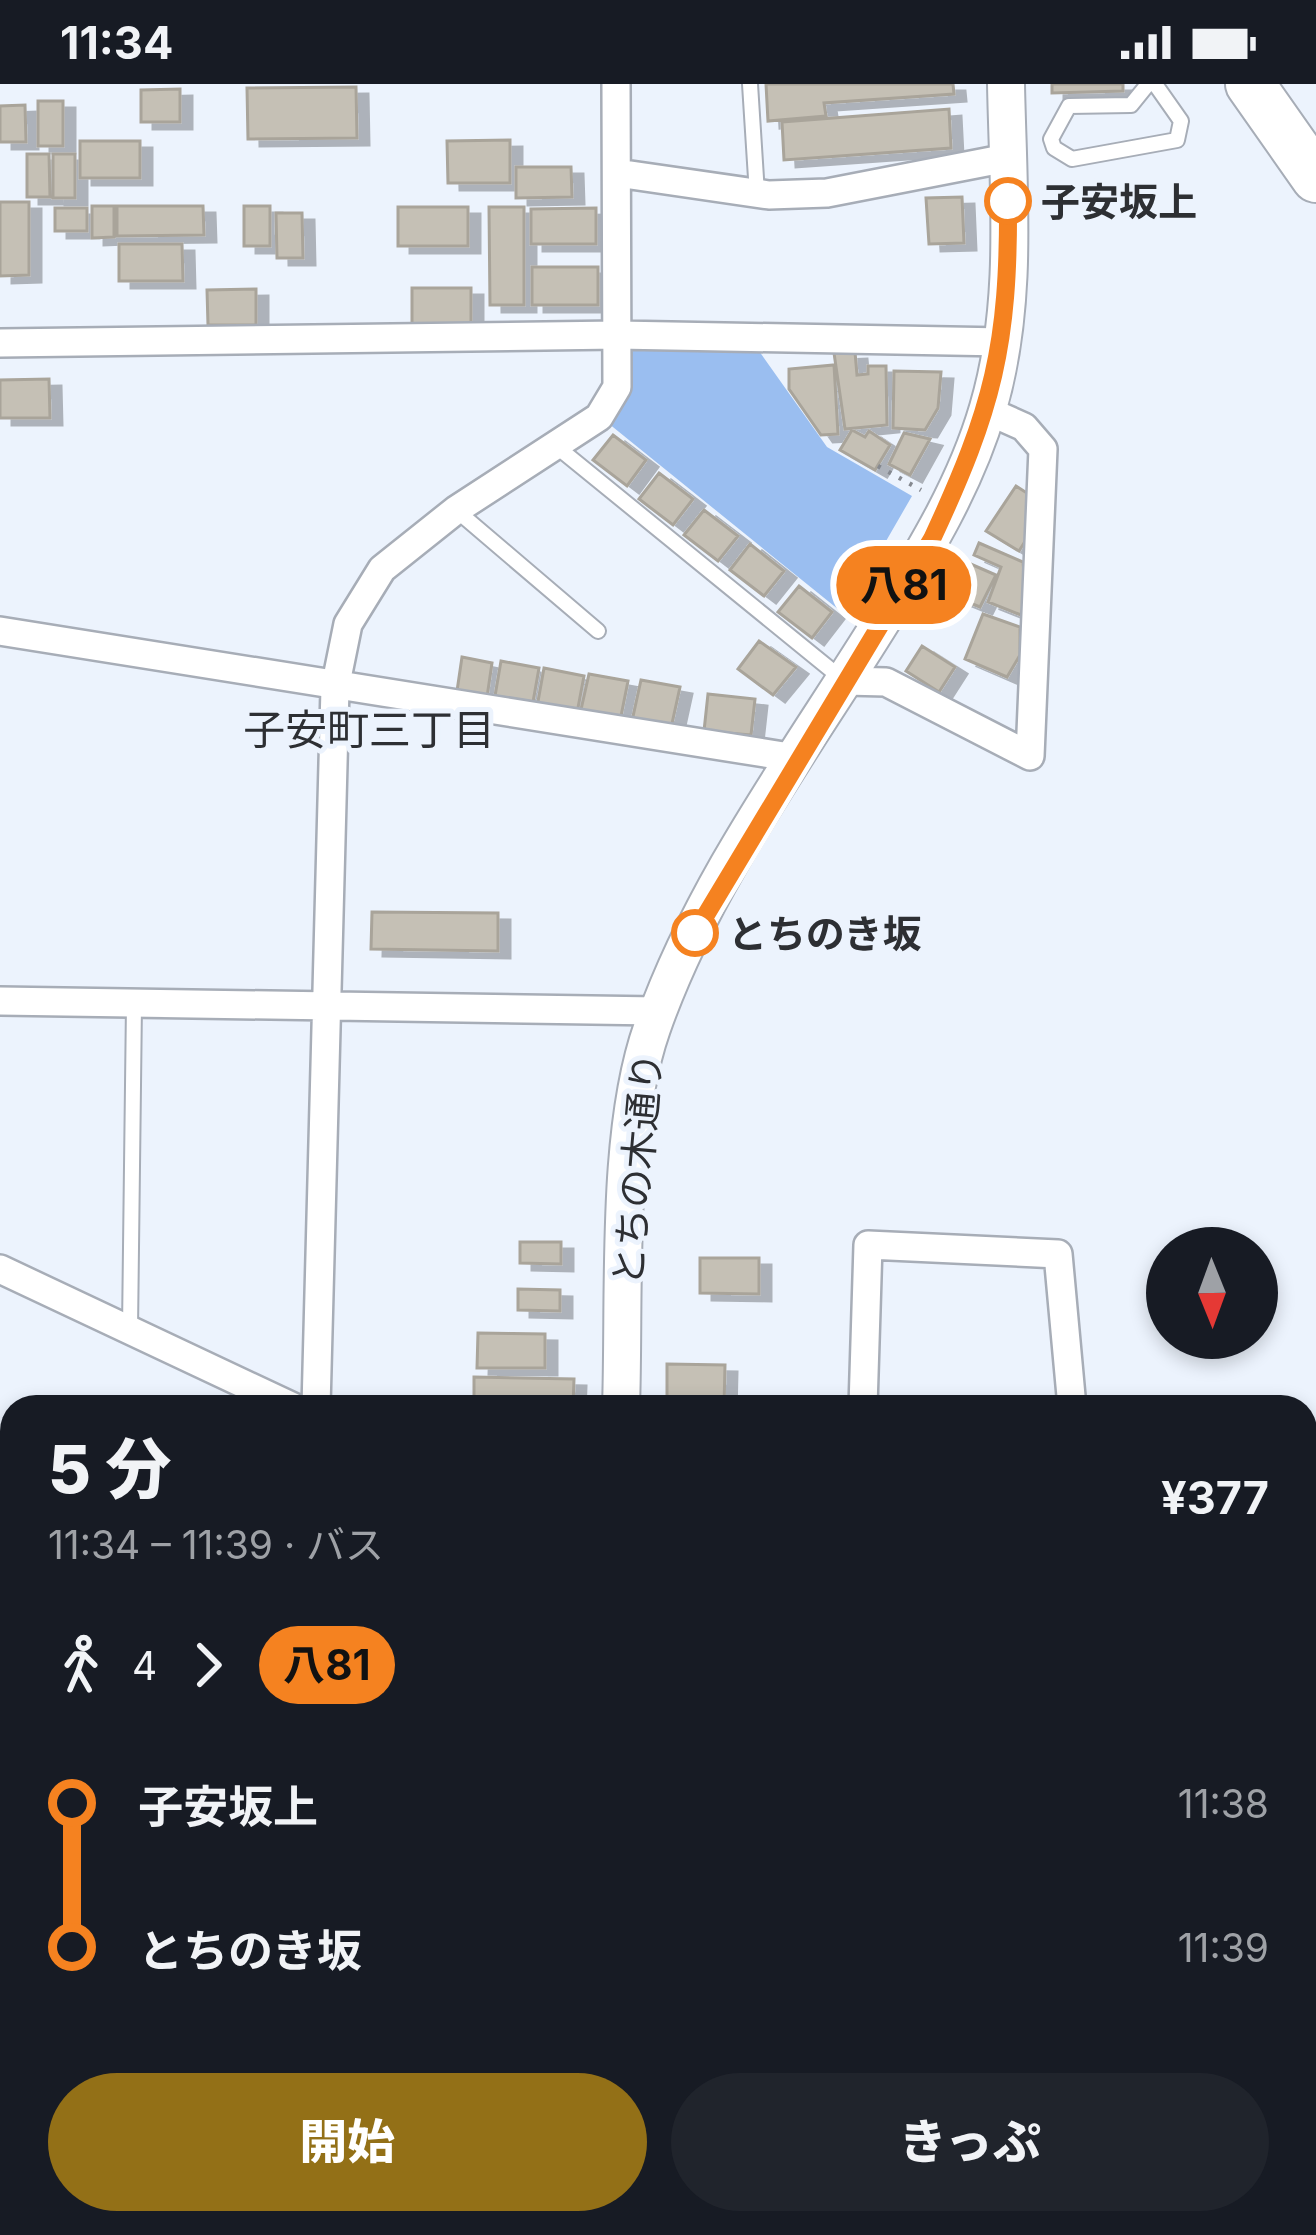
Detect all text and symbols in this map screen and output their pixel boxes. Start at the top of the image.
text: 11:34 [60,15,173,70]
place label: 子安坂上 [1041,178,1197,225]
marker: 子安坂上 [986,179,1030,223]
line badge: 八81 [835,546,973,624]
text: 八81 [860,559,948,610]
district label: 子安町三丁目 [243,704,495,755]
place label: とちのき坂 [728,910,922,957]
marker: とちのき坂 [673,911,717,955]
street label: とちの木通り [603,1050,671,1288]
north arrow [1146,1227,1278,1359]
map controls [1146,1227,1278,1359]
text: 5 分 [48,1429,171,1509]
text: ¥377 [1161,1470,1269,1525]
text: 11:34 – 11:39 · バス [48,1521,384,1568]
icon: walk [48,1632,114,1698]
icon: forward [175,1632,241,1698]
text: 八81 [283,1639,371,1690]
text: 4 [132,1642,157,1689]
text: 子安坂上 [138,1779,318,1834]
text: 11:38 [1178,1780,1269,1827]
text: とちのき坂 [138,1923,362,1978]
text: 11:39 [1178,1924,1269,1971]
button: 開始 [48,2073,647,2211]
button: きっぷ [671,2073,1269,2211]

